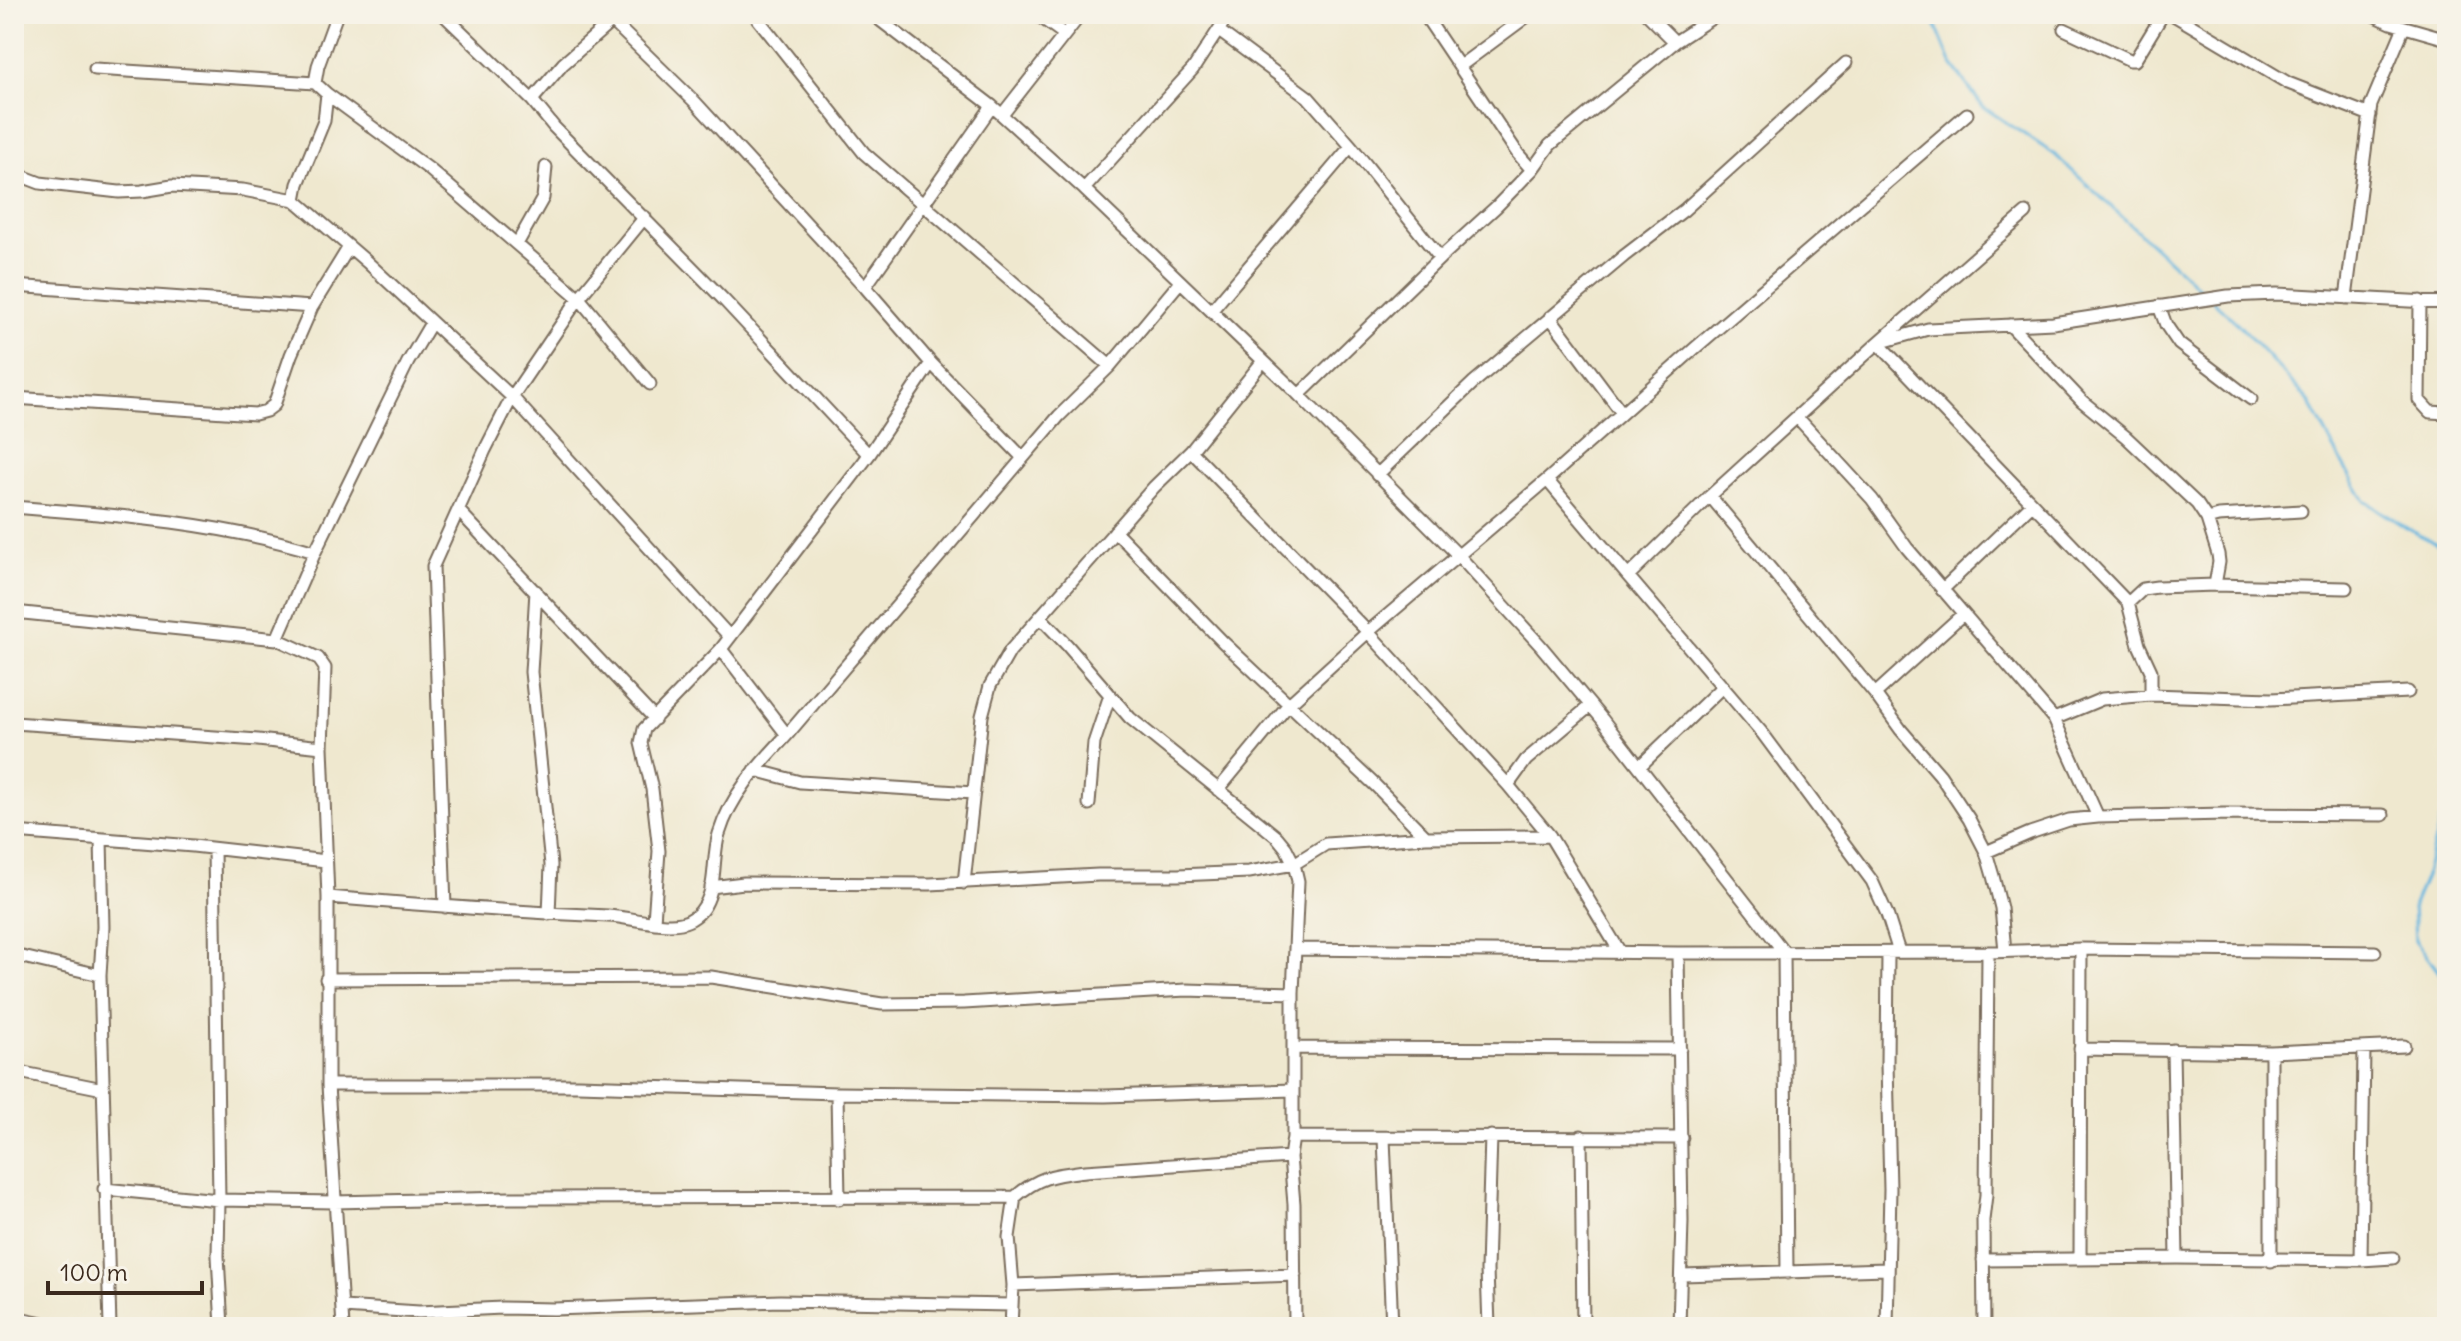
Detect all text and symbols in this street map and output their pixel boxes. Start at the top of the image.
scale bar [48,1245,202,1295]
text: 100 m [60,1257,128,1287]

